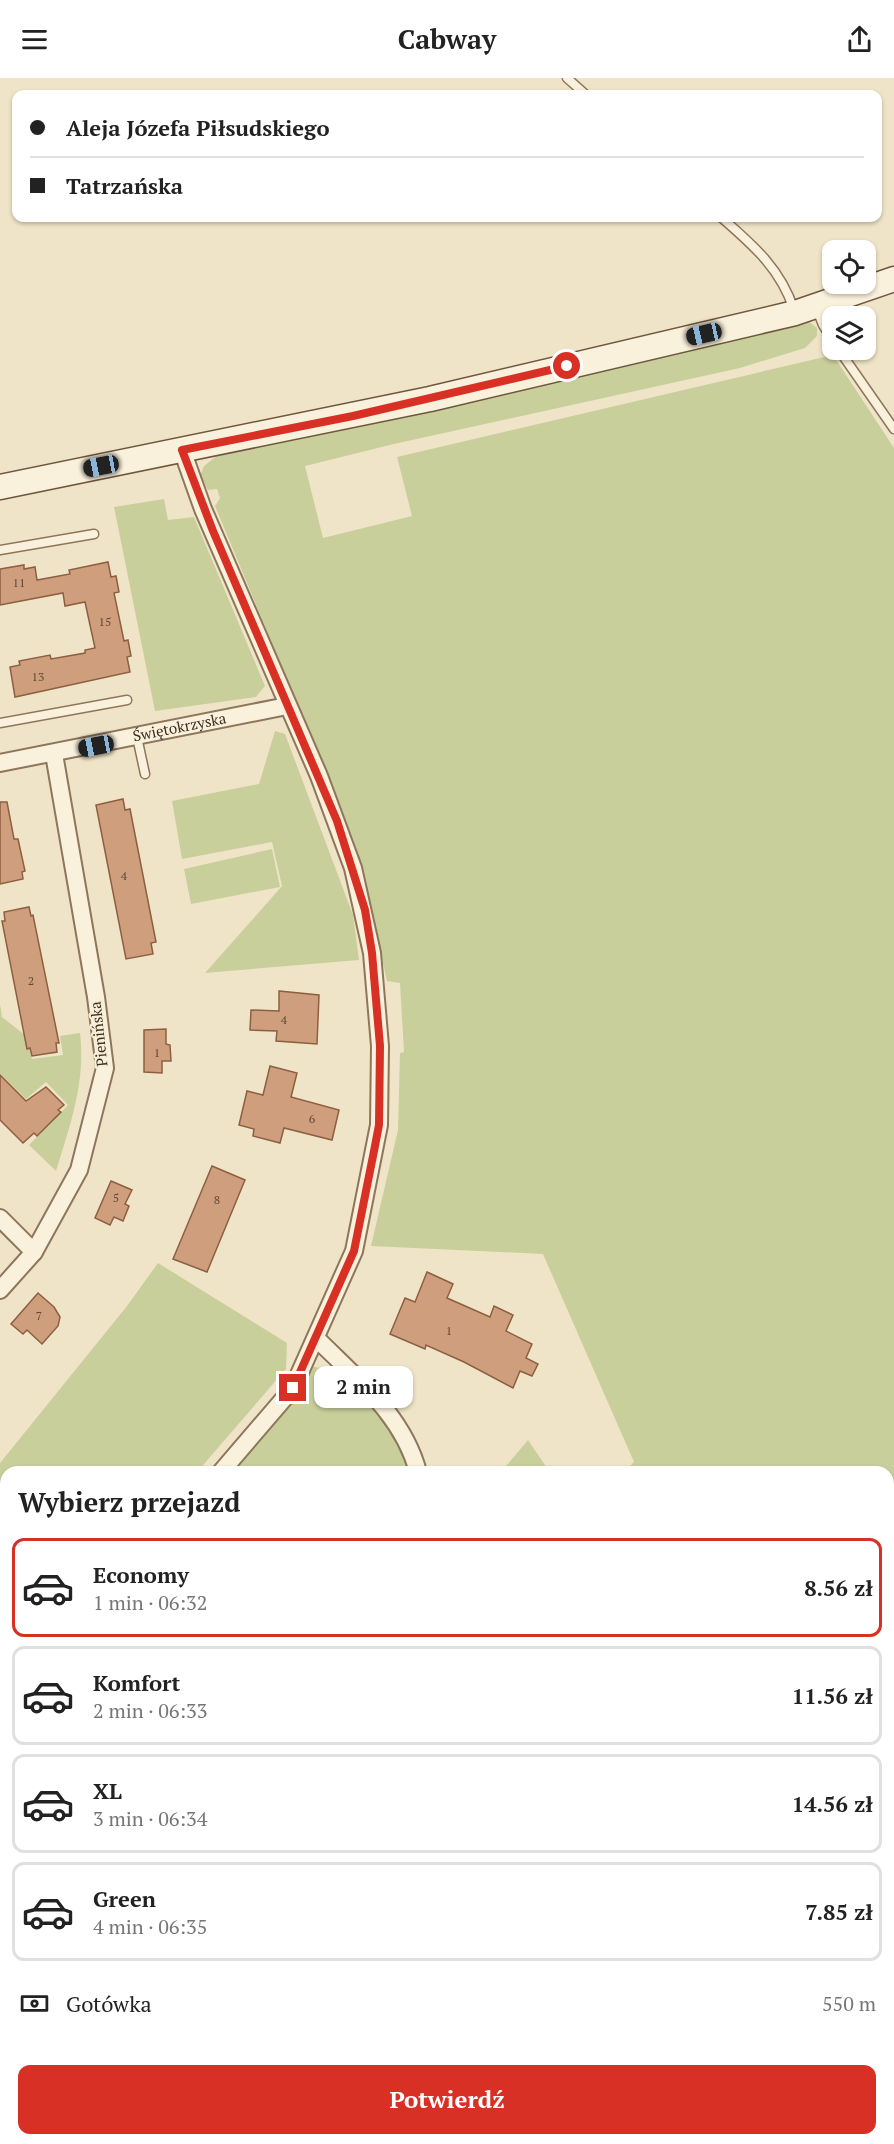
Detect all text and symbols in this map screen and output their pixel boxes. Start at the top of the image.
text: Cabway [398,21,496,57]
icon: menu [18,23,51,56]
icon: share [843,23,876,56]
text: Aleja Józefa Piłsudskiego [66,113,330,142]
text: Tatrzańska [66,171,183,200]
map controls [822,240,876,360]
button: locate [822,240,876,294]
button: layers [822,306,876,360]
car [684,321,724,347]
route start [553,352,580,379]
car [82,454,120,478]
house number: 11 [13,575,25,590]
house number: 15 [99,614,111,629]
house number: 13 [32,669,44,684]
street label: Świętokrzyska [131,707,228,745]
car [77,734,115,758]
house number: 4 [121,868,128,883]
house number: 2 [28,973,34,988]
street label: Pienińska [85,1000,111,1068]
house number: 4 [281,1012,288,1027]
house number: 1 [154,1045,160,1060]
house number: 6 [309,1111,316,1126]
house number: 5 [113,1190,119,1205]
house number: 8 [214,1192,220,1207]
house number: 7 [36,1308,42,1323]
house number: 1 [446,1323,452,1338]
callout: 2 min [314,1367,413,1409]
text: 2 min [336,1373,391,1400]
route end [279,1374,306,1401]
text: Wybierz przejazd [18,1484,240,1520]
text: Economy [93,1560,189,1589]
icon: car [21,1561,75,1615]
text: 8.56 zł [804,1573,873,1602]
text: 1 min · 06:32 [93,1589,207,1616]
text: Komfort [93,1668,180,1697]
icon: car [21,1669,75,1723]
text: 11.56 zł [792,1681,873,1710]
text: 2 min · 06:33 [93,1697,207,1724]
text: XL [93,1776,122,1805]
icon: car [21,1777,75,1831]
text: 14.56 zł [792,1789,873,1818]
text: 3 min · 06:34 [93,1805,207,1832]
text: Green [93,1884,156,1913]
icon: car [21,1885,75,1939]
text: 7.85 zł [805,1897,873,1926]
text: 4 min · 06:35 [93,1913,207,1940]
icon: cash [18,1987,51,2020]
text: Gotówka [66,1989,152,2018]
text: 550 m [822,1990,876,2017]
button: Potwierdź [18,2065,876,2134]

